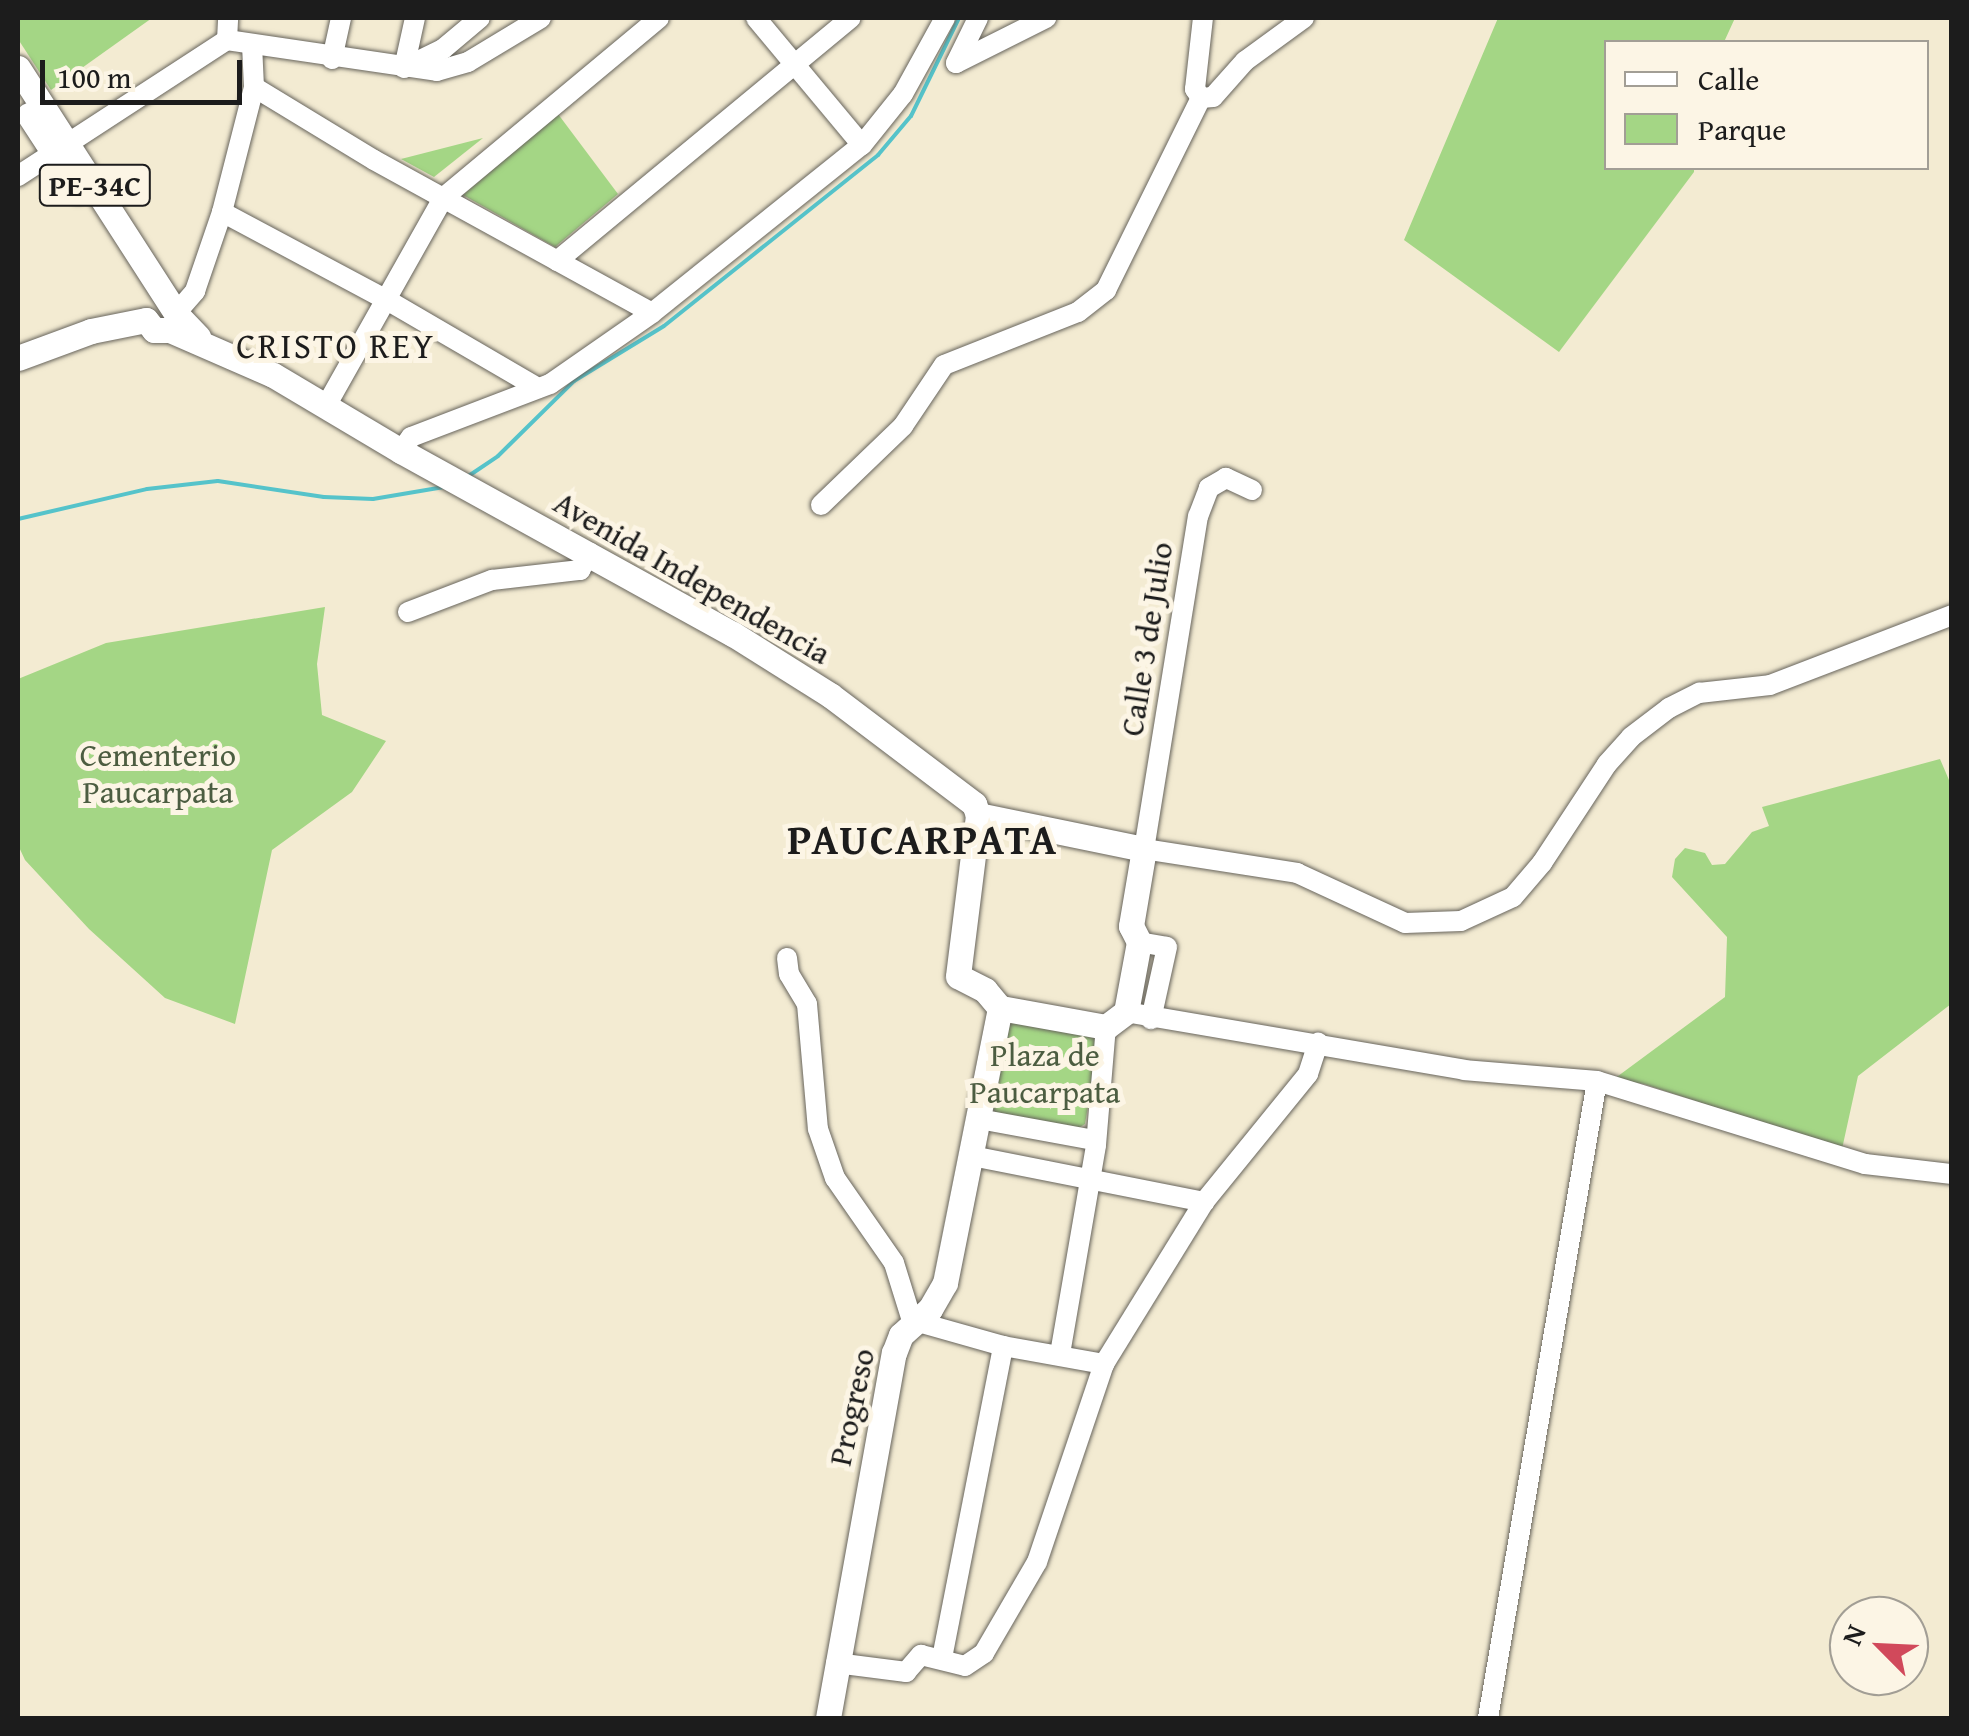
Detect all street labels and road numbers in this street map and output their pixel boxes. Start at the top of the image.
road number: PE-34C [38,160,152,210]
street label: Avenida Independencia [547,483,837,673]
street label: Calle 3 de Julio [1113,539,1181,739]
street label: Progreso [821,1345,883,1469]

